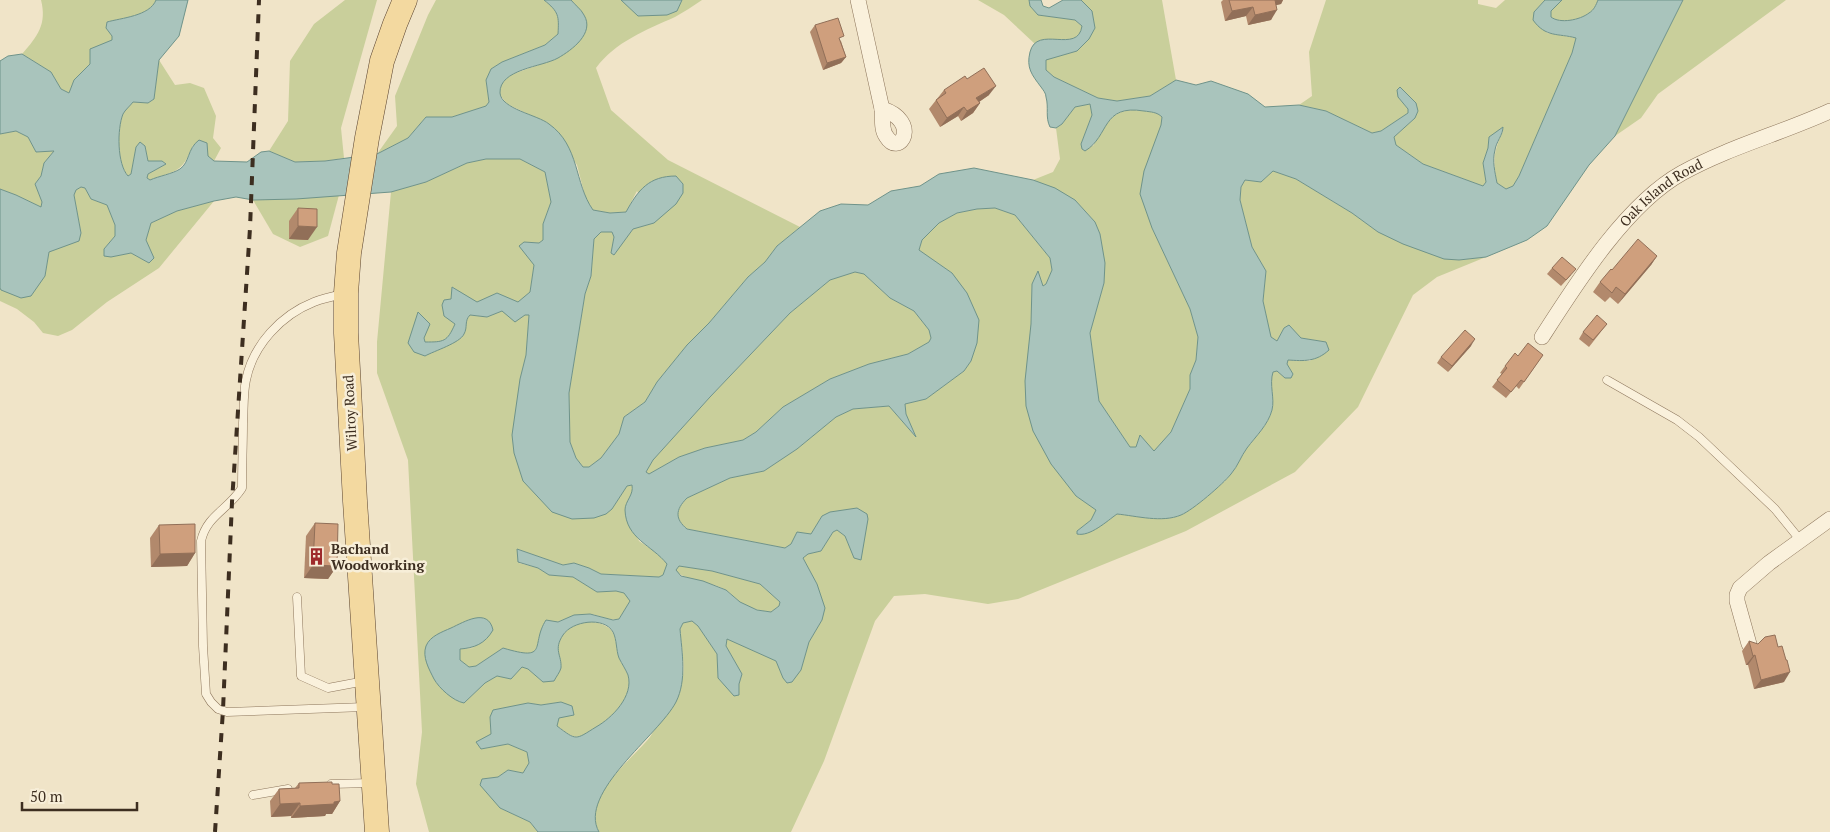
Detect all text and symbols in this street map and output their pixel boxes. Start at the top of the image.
street label: Oak Island Road [1615,154,1706,230]
street label: Wilroy Road [338,374,361,452]
place label: Bachand Woodworking [331,539,425,574]
building icon: Bachand Woodworking [307,547,327,567]
scale bar [22,780,138,812]
text: 50 m [30,786,63,806]

